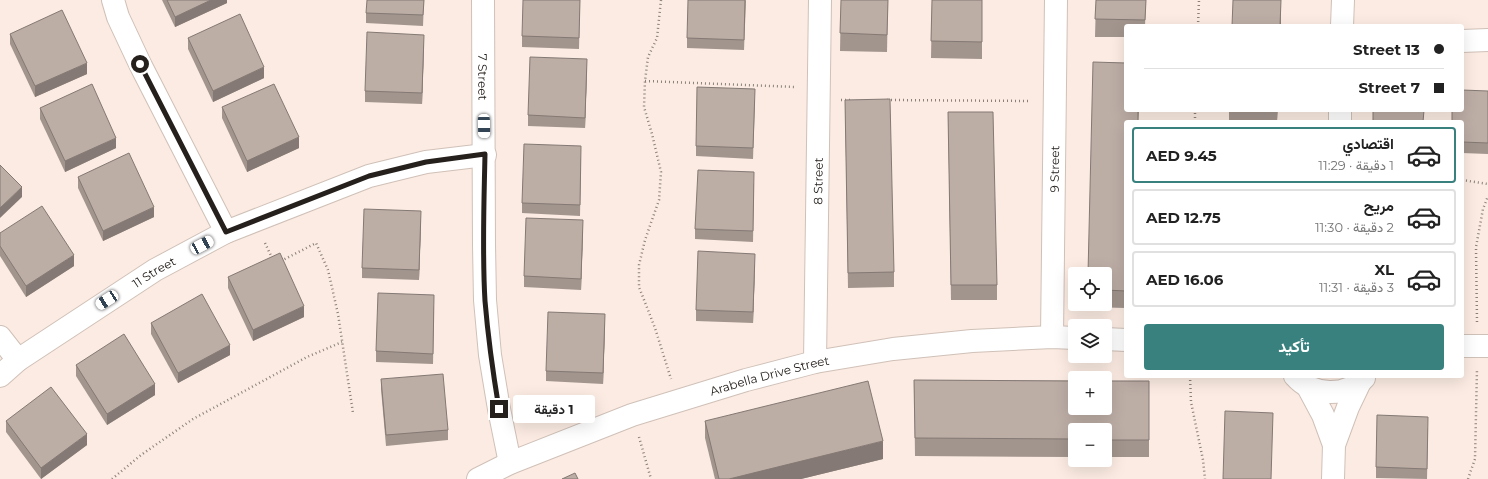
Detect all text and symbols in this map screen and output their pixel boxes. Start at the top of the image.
text: 13 Street [1353,40,1420,59]
street label: 7 Street [476,54,491,100]
route start [131,55,149,73]
text: 7 Street [1359,78,1420,97]
car [478,114,490,138]
text: اقتصادي [1342,134,1394,153]
icon: car [1406,137,1442,173]
street label: 9 Street [1046,145,1062,192]
text: AED 9.45 [1146,146,1217,165]
street label: 8 Street [810,157,825,205]
text: 1 دقيقة · 11:29 [1318,157,1394,173]
text: مريح [1364,196,1394,215]
icon: car [1406,199,1442,235]
text: AED 12.75 [1146,208,1221,227]
text: 2 دقيقة · 11:30 [1315,219,1394,235]
car [189,234,215,256]
street label: 11 Street [129,253,178,291]
text: XL [1375,260,1394,279]
icon: car [1406,261,1442,297]
map controls [1068,267,1112,467]
button: locate [1068,267,1112,311]
text: AED 16.06 [1146,270,1223,289]
text: 3 دقيقة · 11:31 [1319,279,1394,295]
car [94,288,120,312]
button: layers [1068,319,1112,363]
button: تأكيد [1144,324,1444,370]
street label: Arabella Drive Street [708,352,830,398]
button: + [1068,371,1112,415]
callout: 1 دقيقة [513,395,595,423]
route end [490,400,508,418]
text: 1 دقيقة [534,401,574,417]
button: − [1068,423,1112,467]

